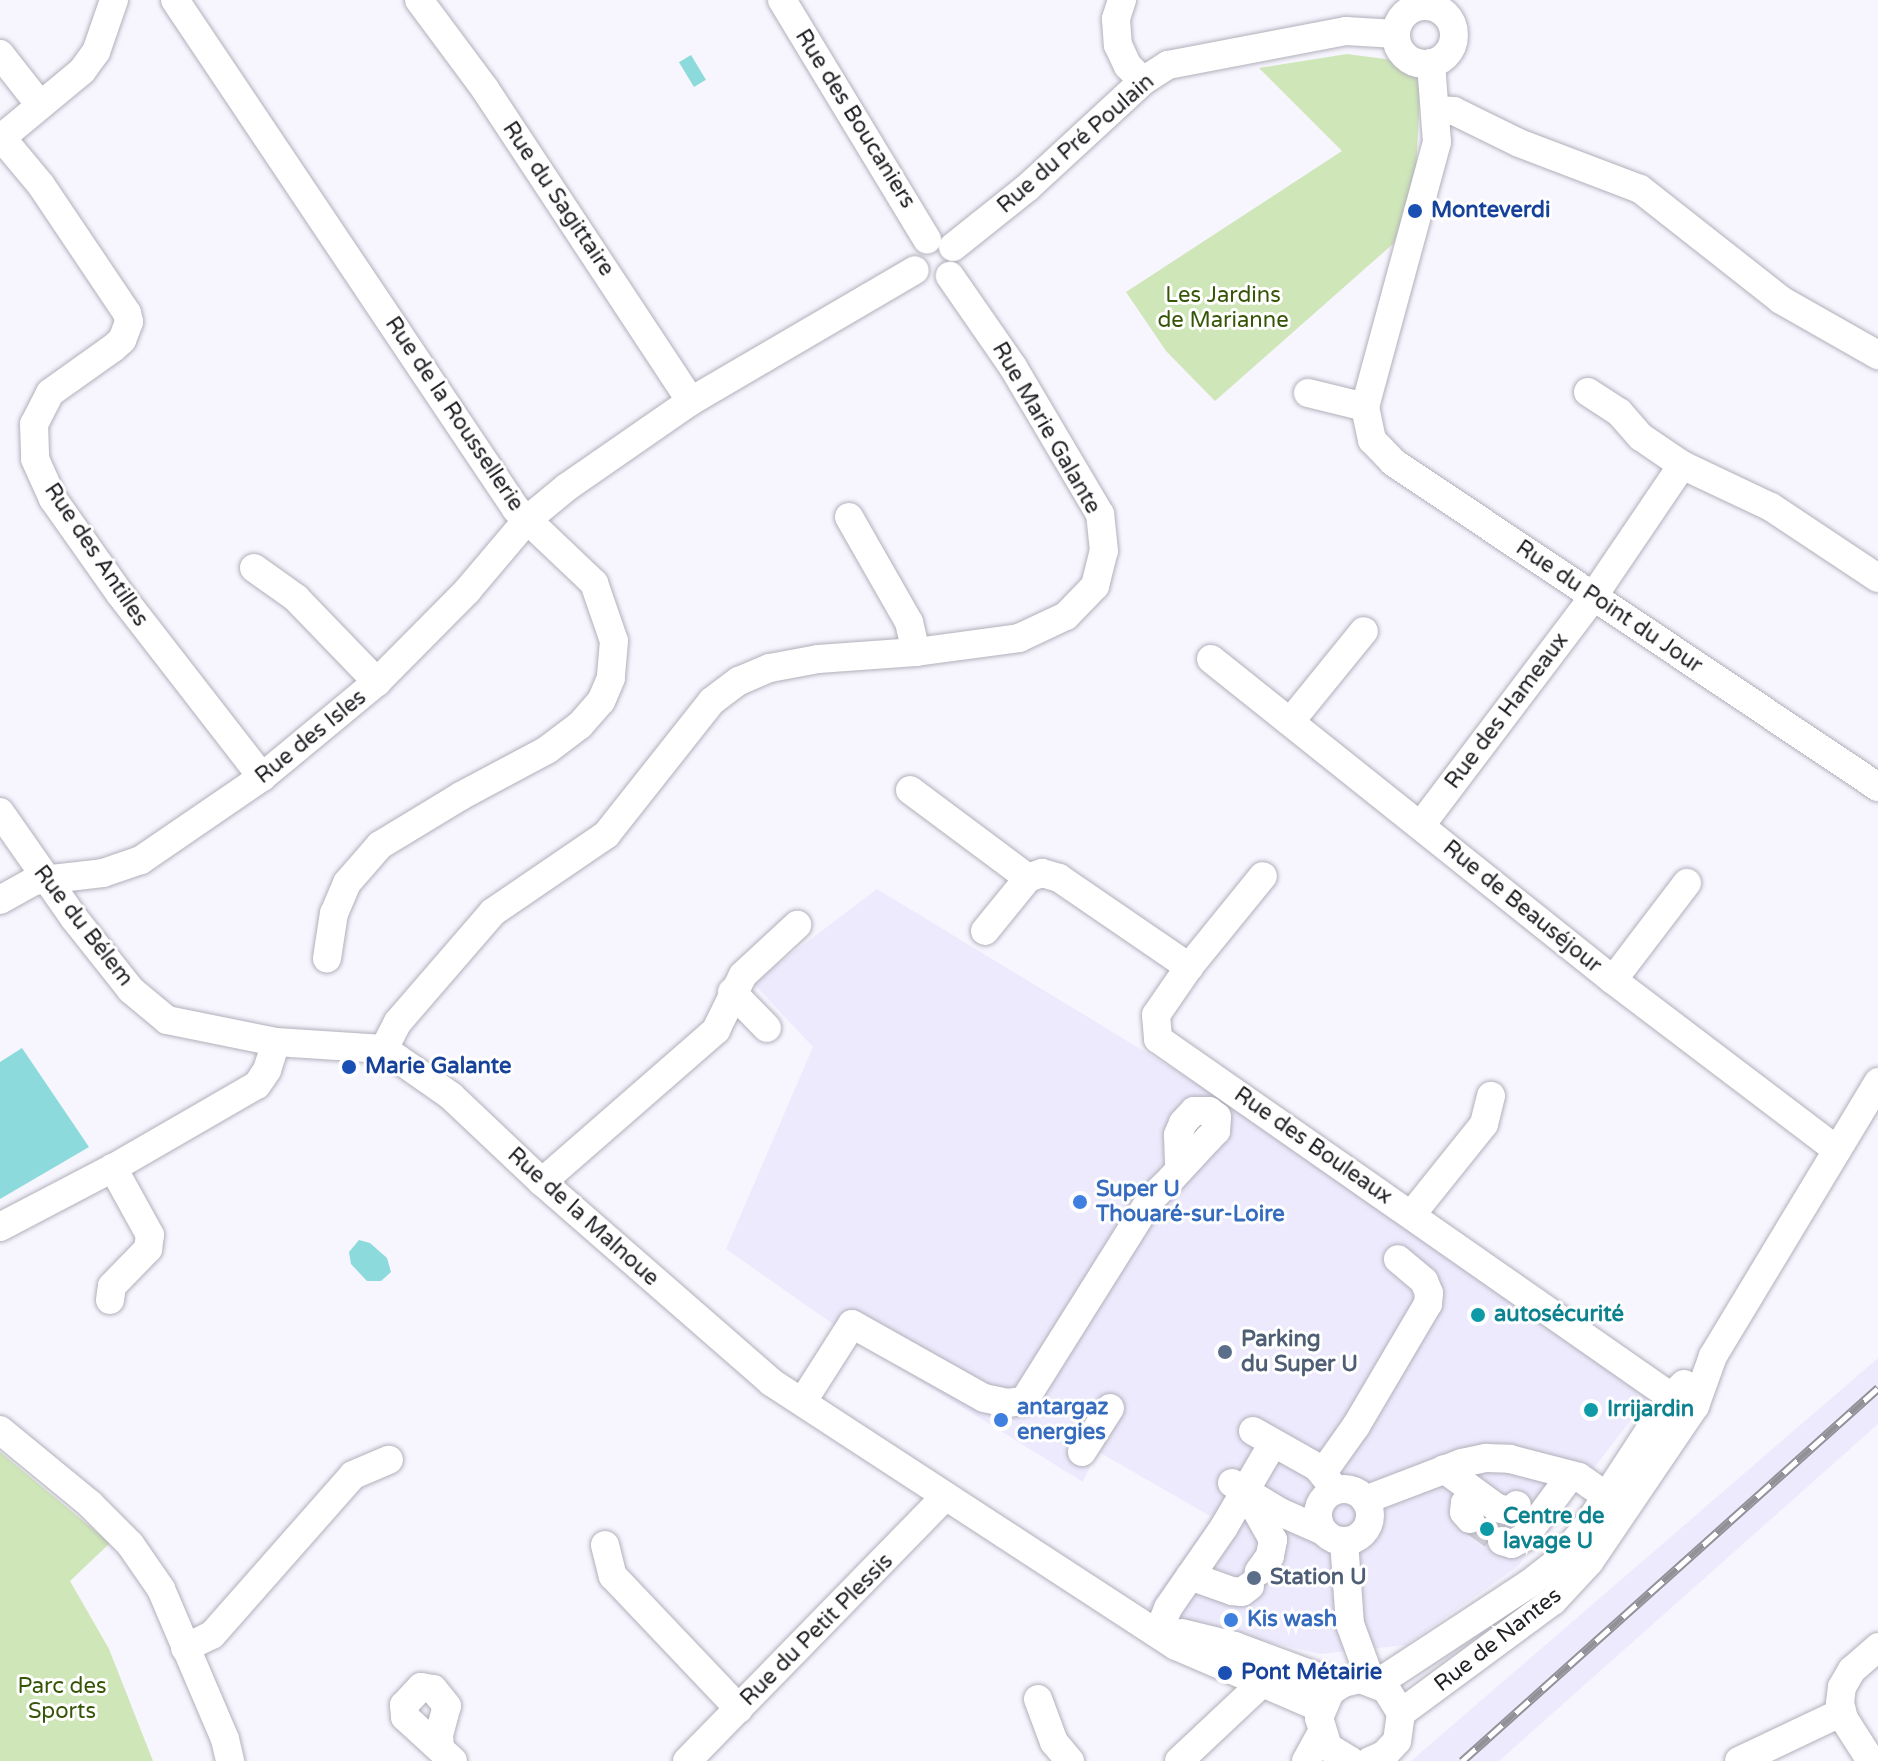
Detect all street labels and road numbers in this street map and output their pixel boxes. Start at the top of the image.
street label: Rue des Boucaniers [789,25,921,213]
street label: Rue du Pré Poulain [992,69,1160,219]
street label: Rue du Sagittaire [497,117,619,281]
street label: Rue de la Roussellerie [379,312,529,516]
street label: Rue Marie Galante [986,338,1106,518]
street label: Rue des Antilles [38,478,154,632]
street label: Rue du Point du Jour [1511,535,1707,679]
street label: Rue des Hameaux [1440,628,1574,794]
street label: Rue des Isles [250,684,372,790]
street label: Rue de Beauséjour [1437,835,1607,979]
street label: Rue du Bélem [28,860,138,992]
street label: Rue des Bouleaux [1229,1082,1397,1210]
street label: Rue de la Malnoue [502,1142,664,1292]
street label: Rue du Petit Plessis [735,1548,899,1712]
street label: Rue de Nantes [1429,1582,1567,1698]

